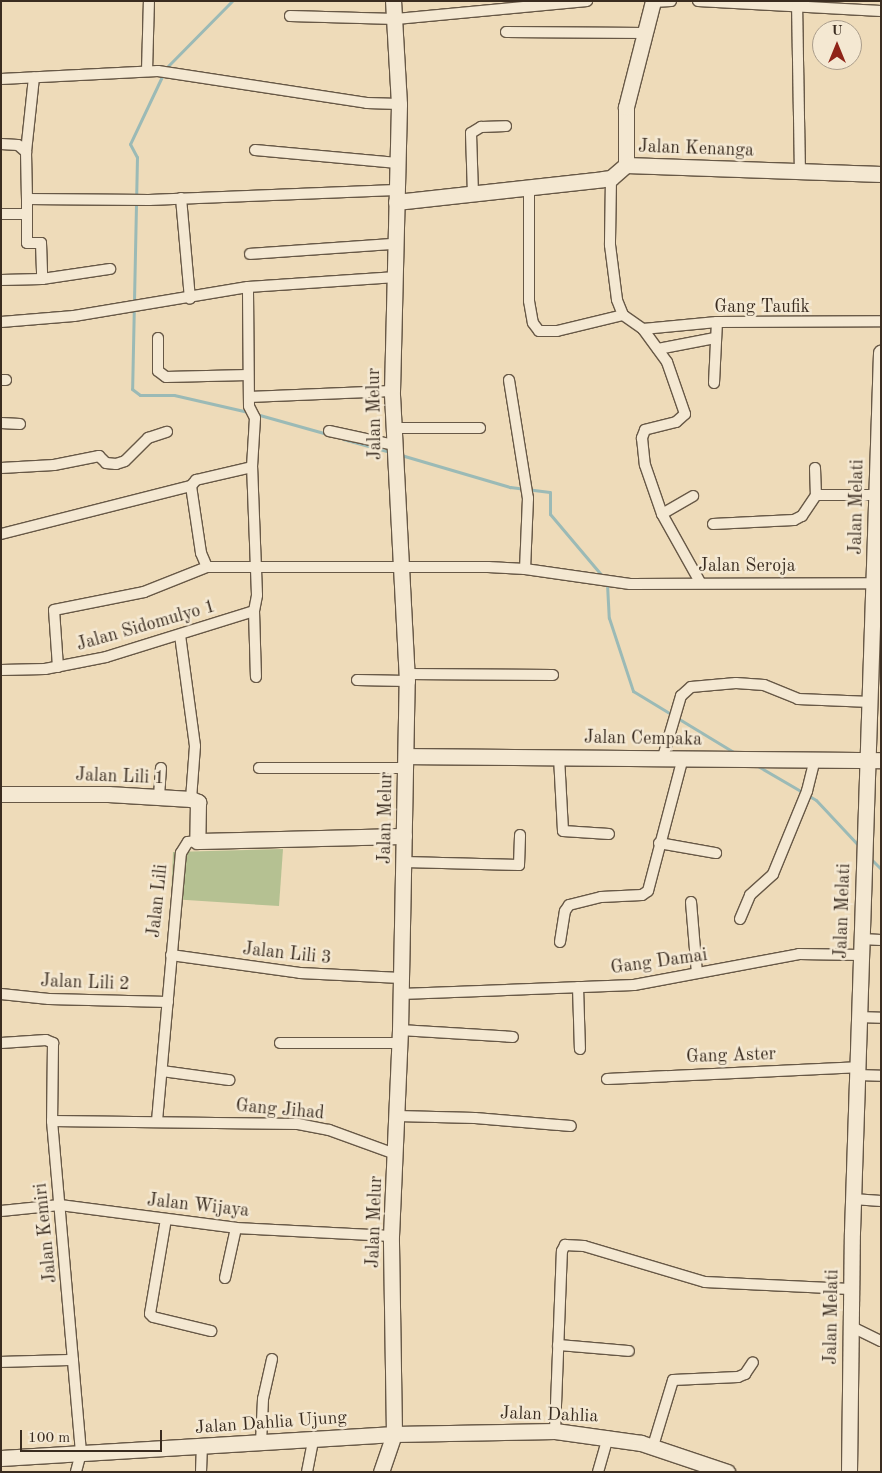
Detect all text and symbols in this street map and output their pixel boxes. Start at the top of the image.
north arrow [812,20,862,70]
text: U [831,24,843,38]
street label: Jalan Kenanga [638,136,754,162]
street label: Gang Taufik [714,296,810,318]
street label: Jalan Melur [363,368,387,460]
street label: Jalan Melati [845,459,869,555]
street label: Jalan Seroja [698,555,796,577]
street label: Jalan Sidomulyo 1 [74,596,218,656]
street label: Jalan Cempaka [584,727,702,751]
street label: Jalan Lili 1 [75,765,165,789]
street label: Jalan Melur [374,772,398,864]
street label: Jalan Lili [143,863,173,939]
street label: Jalan Melati [831,863,855,959]
street label: Jalan Lili 3 [241,939,333,969]
street label: Gang Damai [609,945,709,979]
street label: Jalan Lili 2 [40,971,130,995]
street label: Gang Aster [686,1044,776,1068]
street label: Gang Jihad [235,1095,325,1125]
street label: Jalan Melur [363,1175,387,1269]
street label: Jalan Kemiri [30,1182,62,1284]
street label: Jalan Wijaya [146,1190,250,1222]
street label: Jalan Melati [820,1269,844,1365]
street label: Jalan Dahlia [499,1402,599,1428]
street label: Jalan Dahlia Ujung [194,1407,348,1439]
scale bar [22,1420,165,1452]
text: 100 m [28,1431,70,1446]

